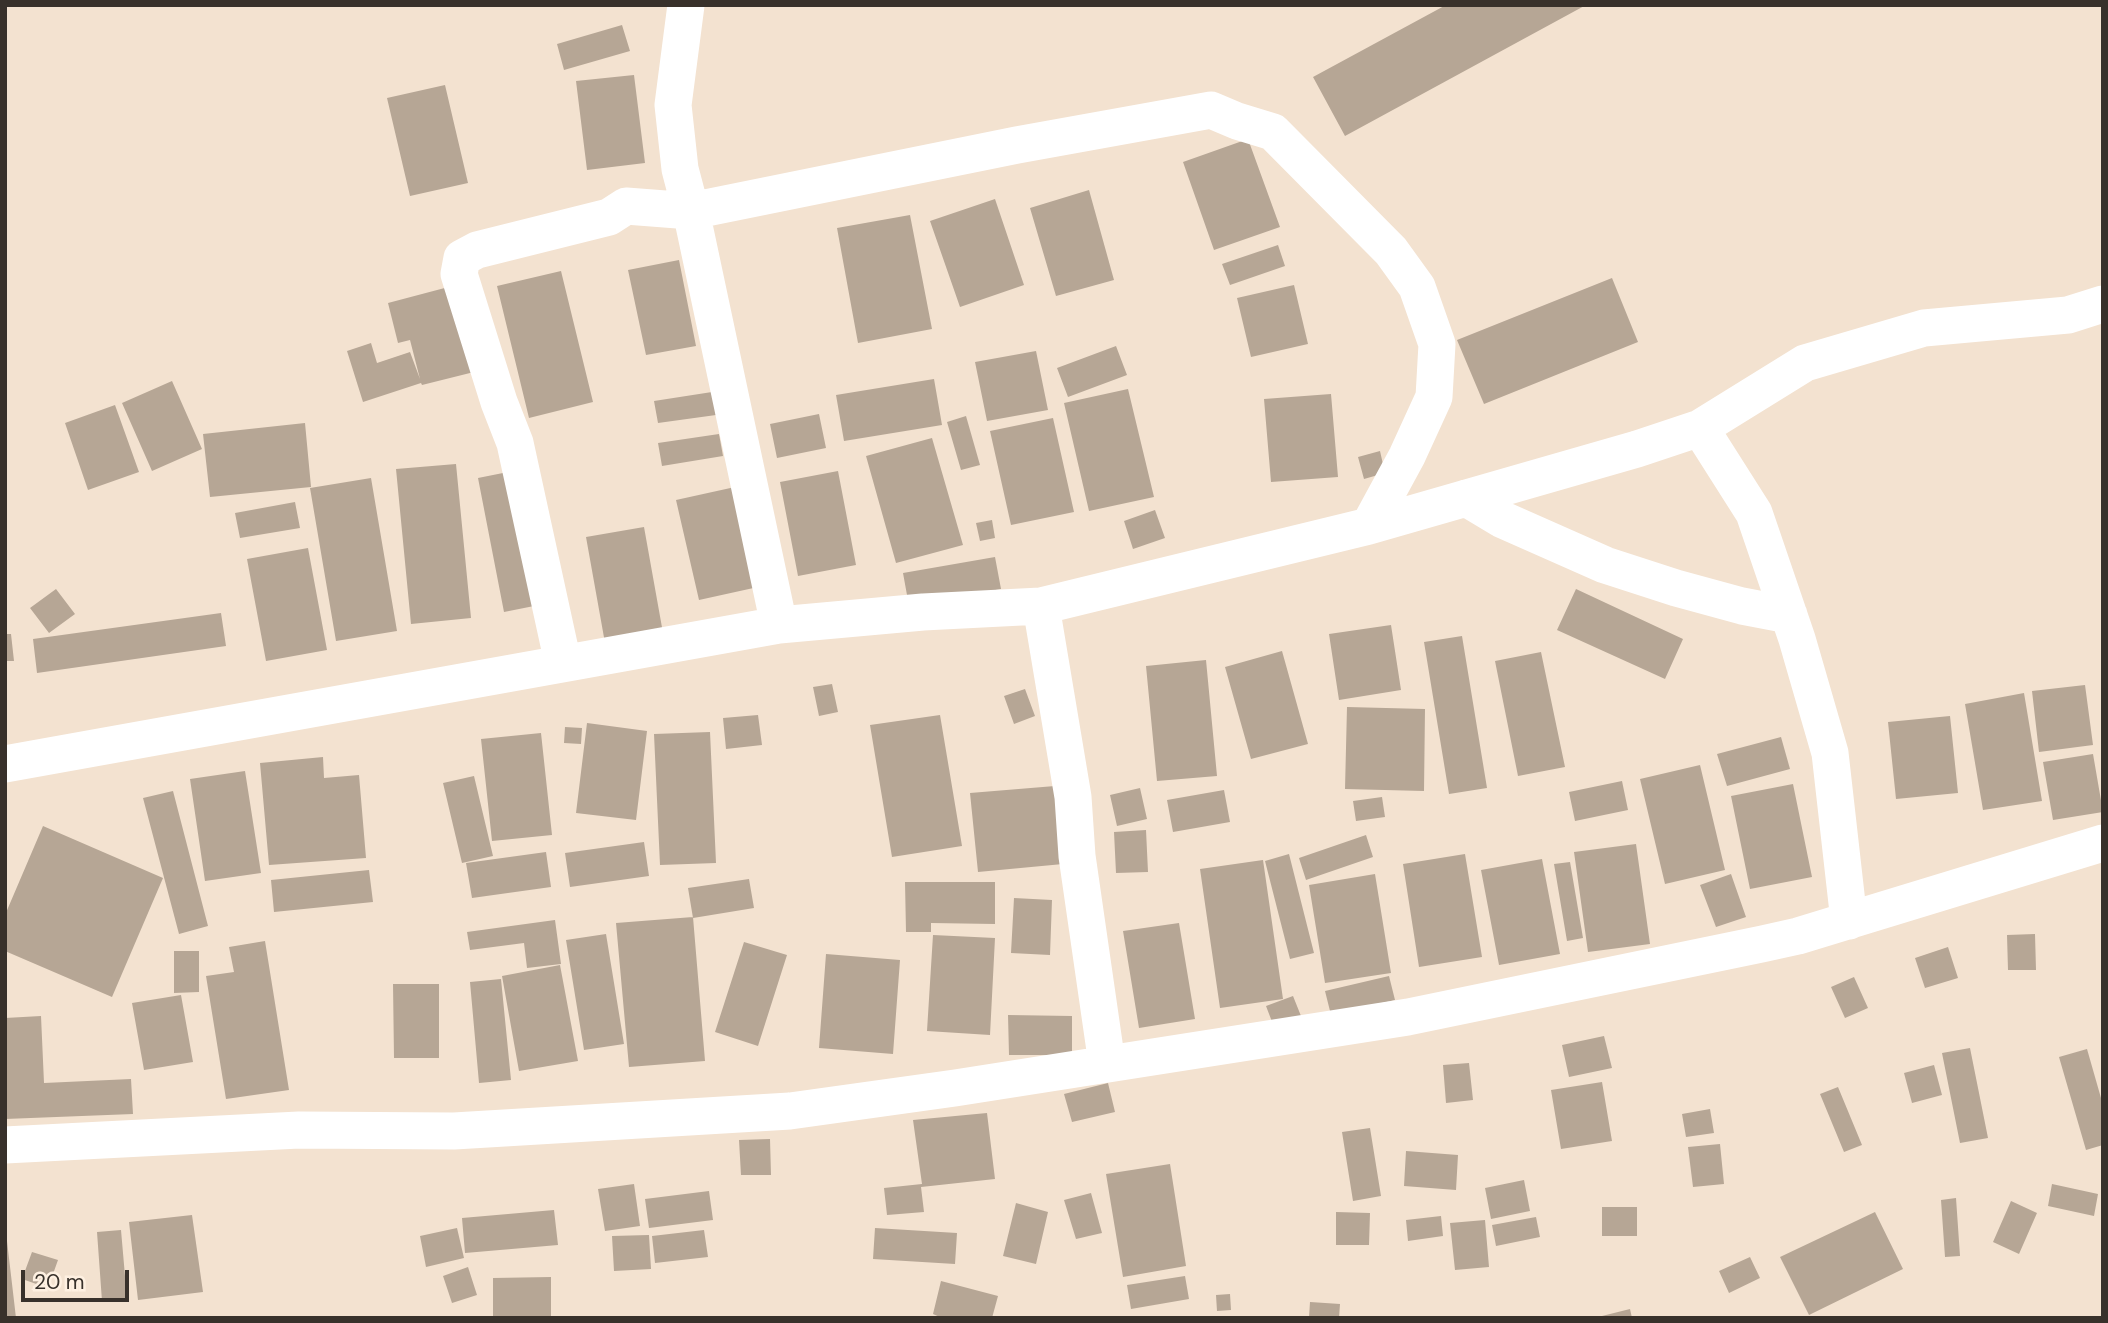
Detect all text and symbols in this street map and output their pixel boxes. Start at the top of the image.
scale bar [24,1256,133,1300]
text: 20 m [34,1268,85,1296]

